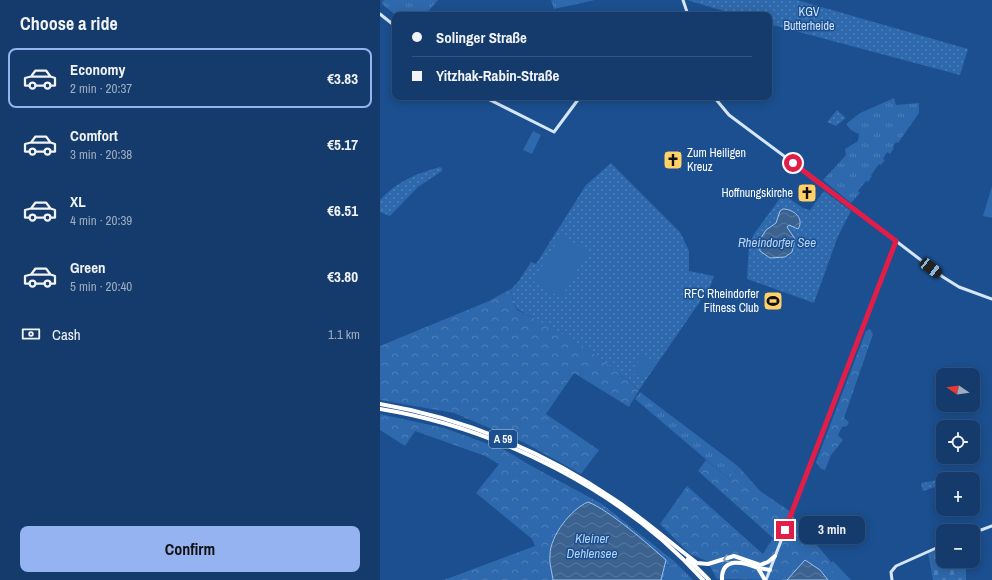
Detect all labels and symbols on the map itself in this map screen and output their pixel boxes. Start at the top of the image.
park label: KGV Butterheide [784,4,834,34]
place label: Zum Heiligen Kreuz [687,145,746,175]
church icon: Zum Heiligen Kreuz [662,149,684,171]
route start [784,154,802,172]
church icon: Hoffnungskirche [796,182,818,204]
place label: Hoffnungskirche [722,185,793,201]
water label: Rheindorfer See [738,234,816,251]
car [918,256,944,280]
place label: RFC Rheindorfer Fitness Club [684,286,760,316]
sports icon: RFC Rheindorfer Fitness Club [762,290,784,312]
north arrow [936,368,980,412]
road number: A 59 [489,430,517,448]
callout: 3 min [799,516,865,544]
route end [776,521,794,539]
water label: Kleiner Dehlensee [567,530,618,562]
one-way arrow [723,554,730,563]

